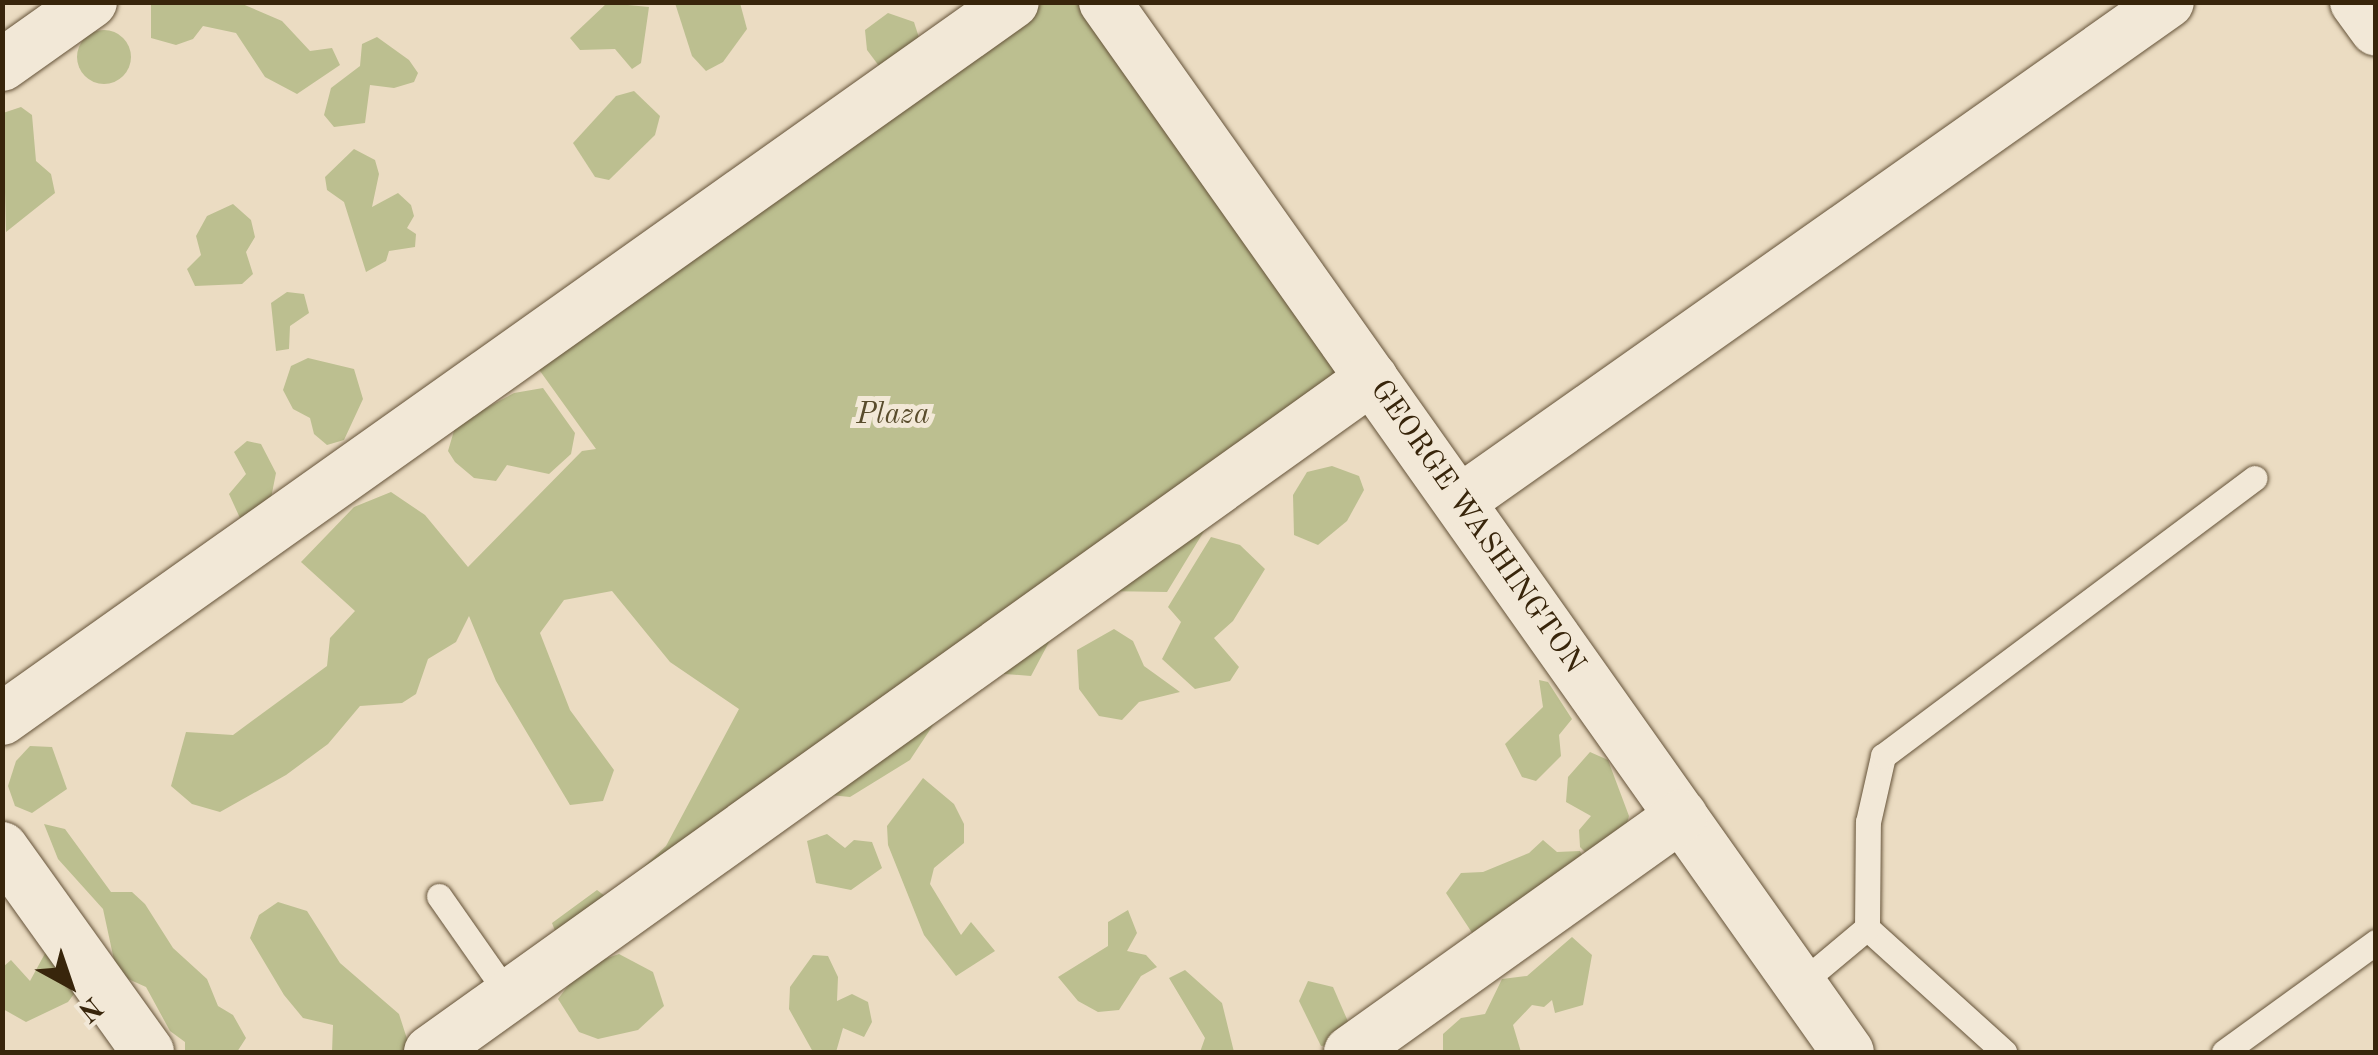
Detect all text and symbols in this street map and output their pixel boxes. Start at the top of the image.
street label: GEORGE WASHINGTON [1362,373,1592,681]
park label: Plaza [856,397,930,433]
north arrow [20,935,120,1035]
text: N [72,990,106,1026]

